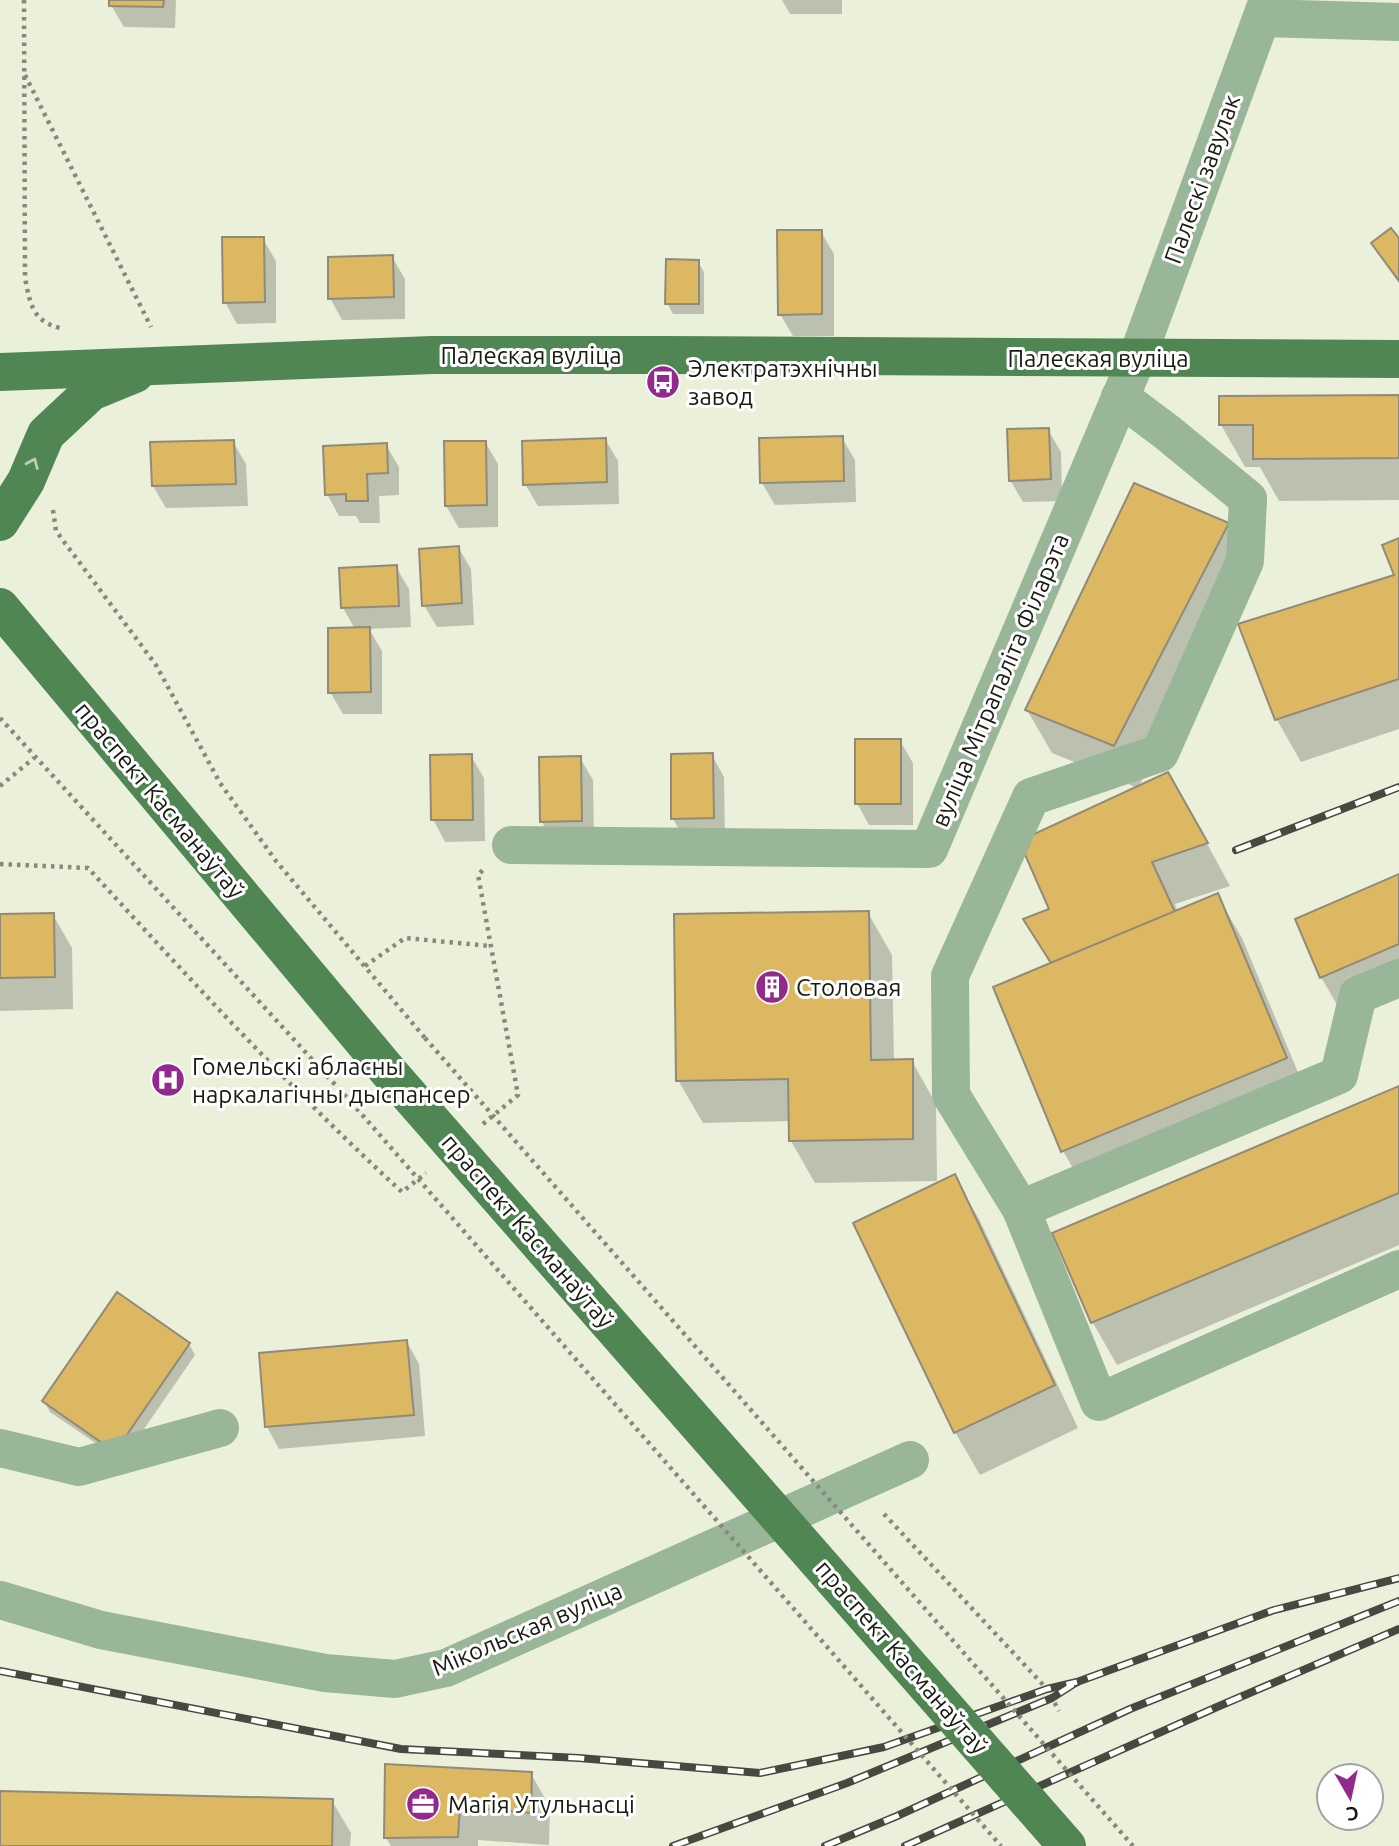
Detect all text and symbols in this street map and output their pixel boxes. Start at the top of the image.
street label: Палескі завулак [1159,91,1245,267]
street label: Палеская вуліца [441,342,621,369]
street label: Палеская вуліца [1008,345,1188,372]
place label: Электратэхнічны завод [688,355,878,410]
bus stop icon: Электратэхнічны завод [644,363,682,401]
one-way arrow [25,458,39,470]
street label: вуліца Мітрапаліта Філарэта [926,529,1074,831]
street label: праспект Касманаўтаў [70,696,250,904]
building icon: Столовая [753,968,791,1006]
place label: Столовая [796,974,902,1001]
place label: Гомельскі абласны наркалагічны дыспансер [192,1053,471,1108]
hospital icon: Гомельскі абласны наркалагічны дыспансер [149,1061,187,1099]
street label: праспект Касманаўтаў [437,1129,620,1334]
street label: праспект Касманаўтаў [811,1555,994,1760]
street label: Мікольская вуліца [428,1577,626,1681]
north arrow [1315,1762,1385,1832]
office icon: Магія Утульнасці [404,1785,442,1823]
place label: Магія Утульнасці [448,1791,635,1818]
text: С [1345,1802,1360,1826]

